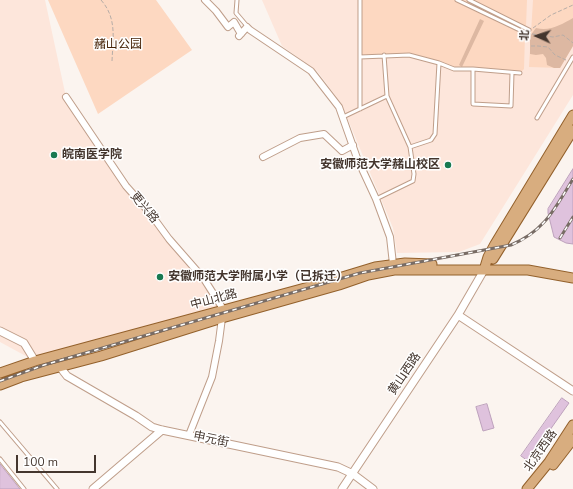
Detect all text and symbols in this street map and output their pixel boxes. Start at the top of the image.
north arrow [517,16,557,56]
text: 北 [517,29,532,41]
park label: 赭山公园 [94,38,142,52]
place label: 皖南医学院 [62,148,122,162]
marker: 皖南医学院 [49,150,59,160]
place label: 安徽师范大学赭山校区 [320,158,440,172]
marker: 安徽师范大学赭山校区 [443,160,453,170]
street label: 更兴路 [127,190,161,226]
place label: 安徽师范大学附属小学（已拆迁） [168,270,348,284]
marker: 安徽师范大学附属小学（已拆迁） [155,272,165,282]
street label: 中山北路 [189,287,239,313]
street label: 黄山西路 [386,350,424,398]
street label: 北京西路 [521,427,561,475]
street label: 申元街 [192,429,230,451]
scale bar [18,447,98,473]
text: 100 m [23,454,58,470]

